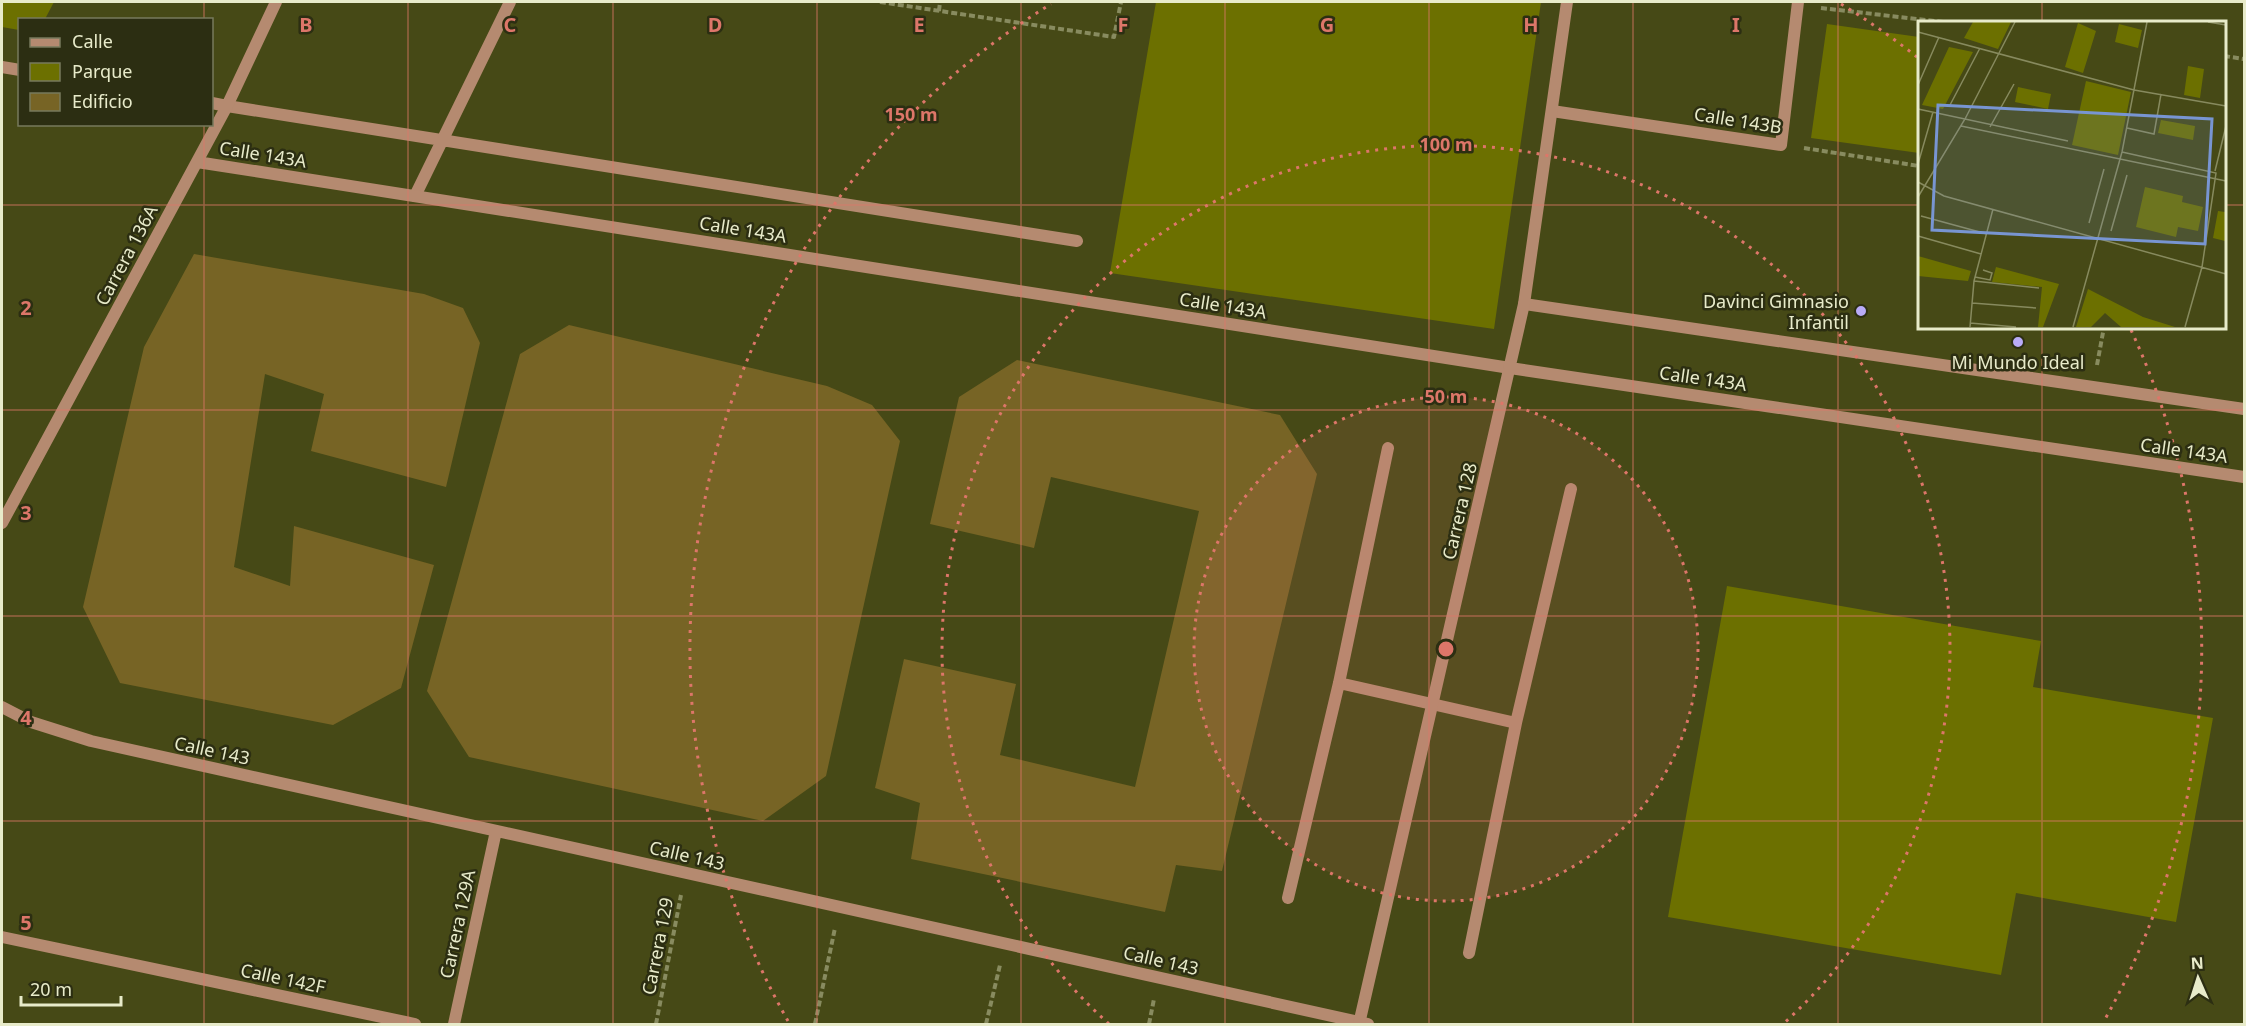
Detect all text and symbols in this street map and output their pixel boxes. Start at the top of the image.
text: B [299,11,313,38]
text: C [504,11,517,38]
text: D [708,11,722,38]
text: E [913,11,925,38]
text: F [1118,11,1128,38]
text: G [1320,11,1334,38]
text: H [1523,11,1539,38]
text: I [1732,11,1740,38]
legend [18,18,213,126]
inset map [1918,21,2225,328]
text: Calle [72,29,113,53]
text: Parque [72,59,132,83]
text: Edificio [72,89,133,113]
street label: Calle 143B [1693,101,1783,139]
text: 150 m [884,102,938,126]
text: 100 m [1419,132,1473,156]
street label: Calle 143A [218,135,309,173]
street label: Carrera 136A [89,200,163,309]
street label: Calle 143A [698,210,789,248]
street label: Calle 143A [1178,286,1269,324]
place label: Davinci Gimnasio Infantil [1703,289,1849,334]
text: 2 [20,294,32,321]
marker: Davinci Gimnasio Infantil [1854,304,1868,318]
marker: Mi Mundo Ideal [2011,335,2025,349]
place label: Mi Mundo Ideal [1952,350,2084,374]
street label: Calle 143A [1658,360,1749,396]
text: 50 m [1425,384,1467,408]
street label: Calle 143A [2139,432,2230,468]
street label: Carrera 128 [1436,460,1482,562]
text: 3 [20,499,32,526]
centre of rings [1436,639,1456,659]
text: 4 [20,704,32,731]
street label: Calle 143 [172,730,252,770]
street label: Calle 143 [647,835,727,875]
street label: Carrera 129A [434,867,480,980]
street label: Carrera 129 [636,895,678,997]
text: 5 [20,909,32,936]
street label: Calle 143 [1121,940,1201,980]
north arrow [2168,948,2228,1008]
text: N [2190,952,2204,974]
street label: Calle 142F [239,957,327,999]
scale bar [21,969,122,1007]
text: 20 m [30,977,72,1001]

